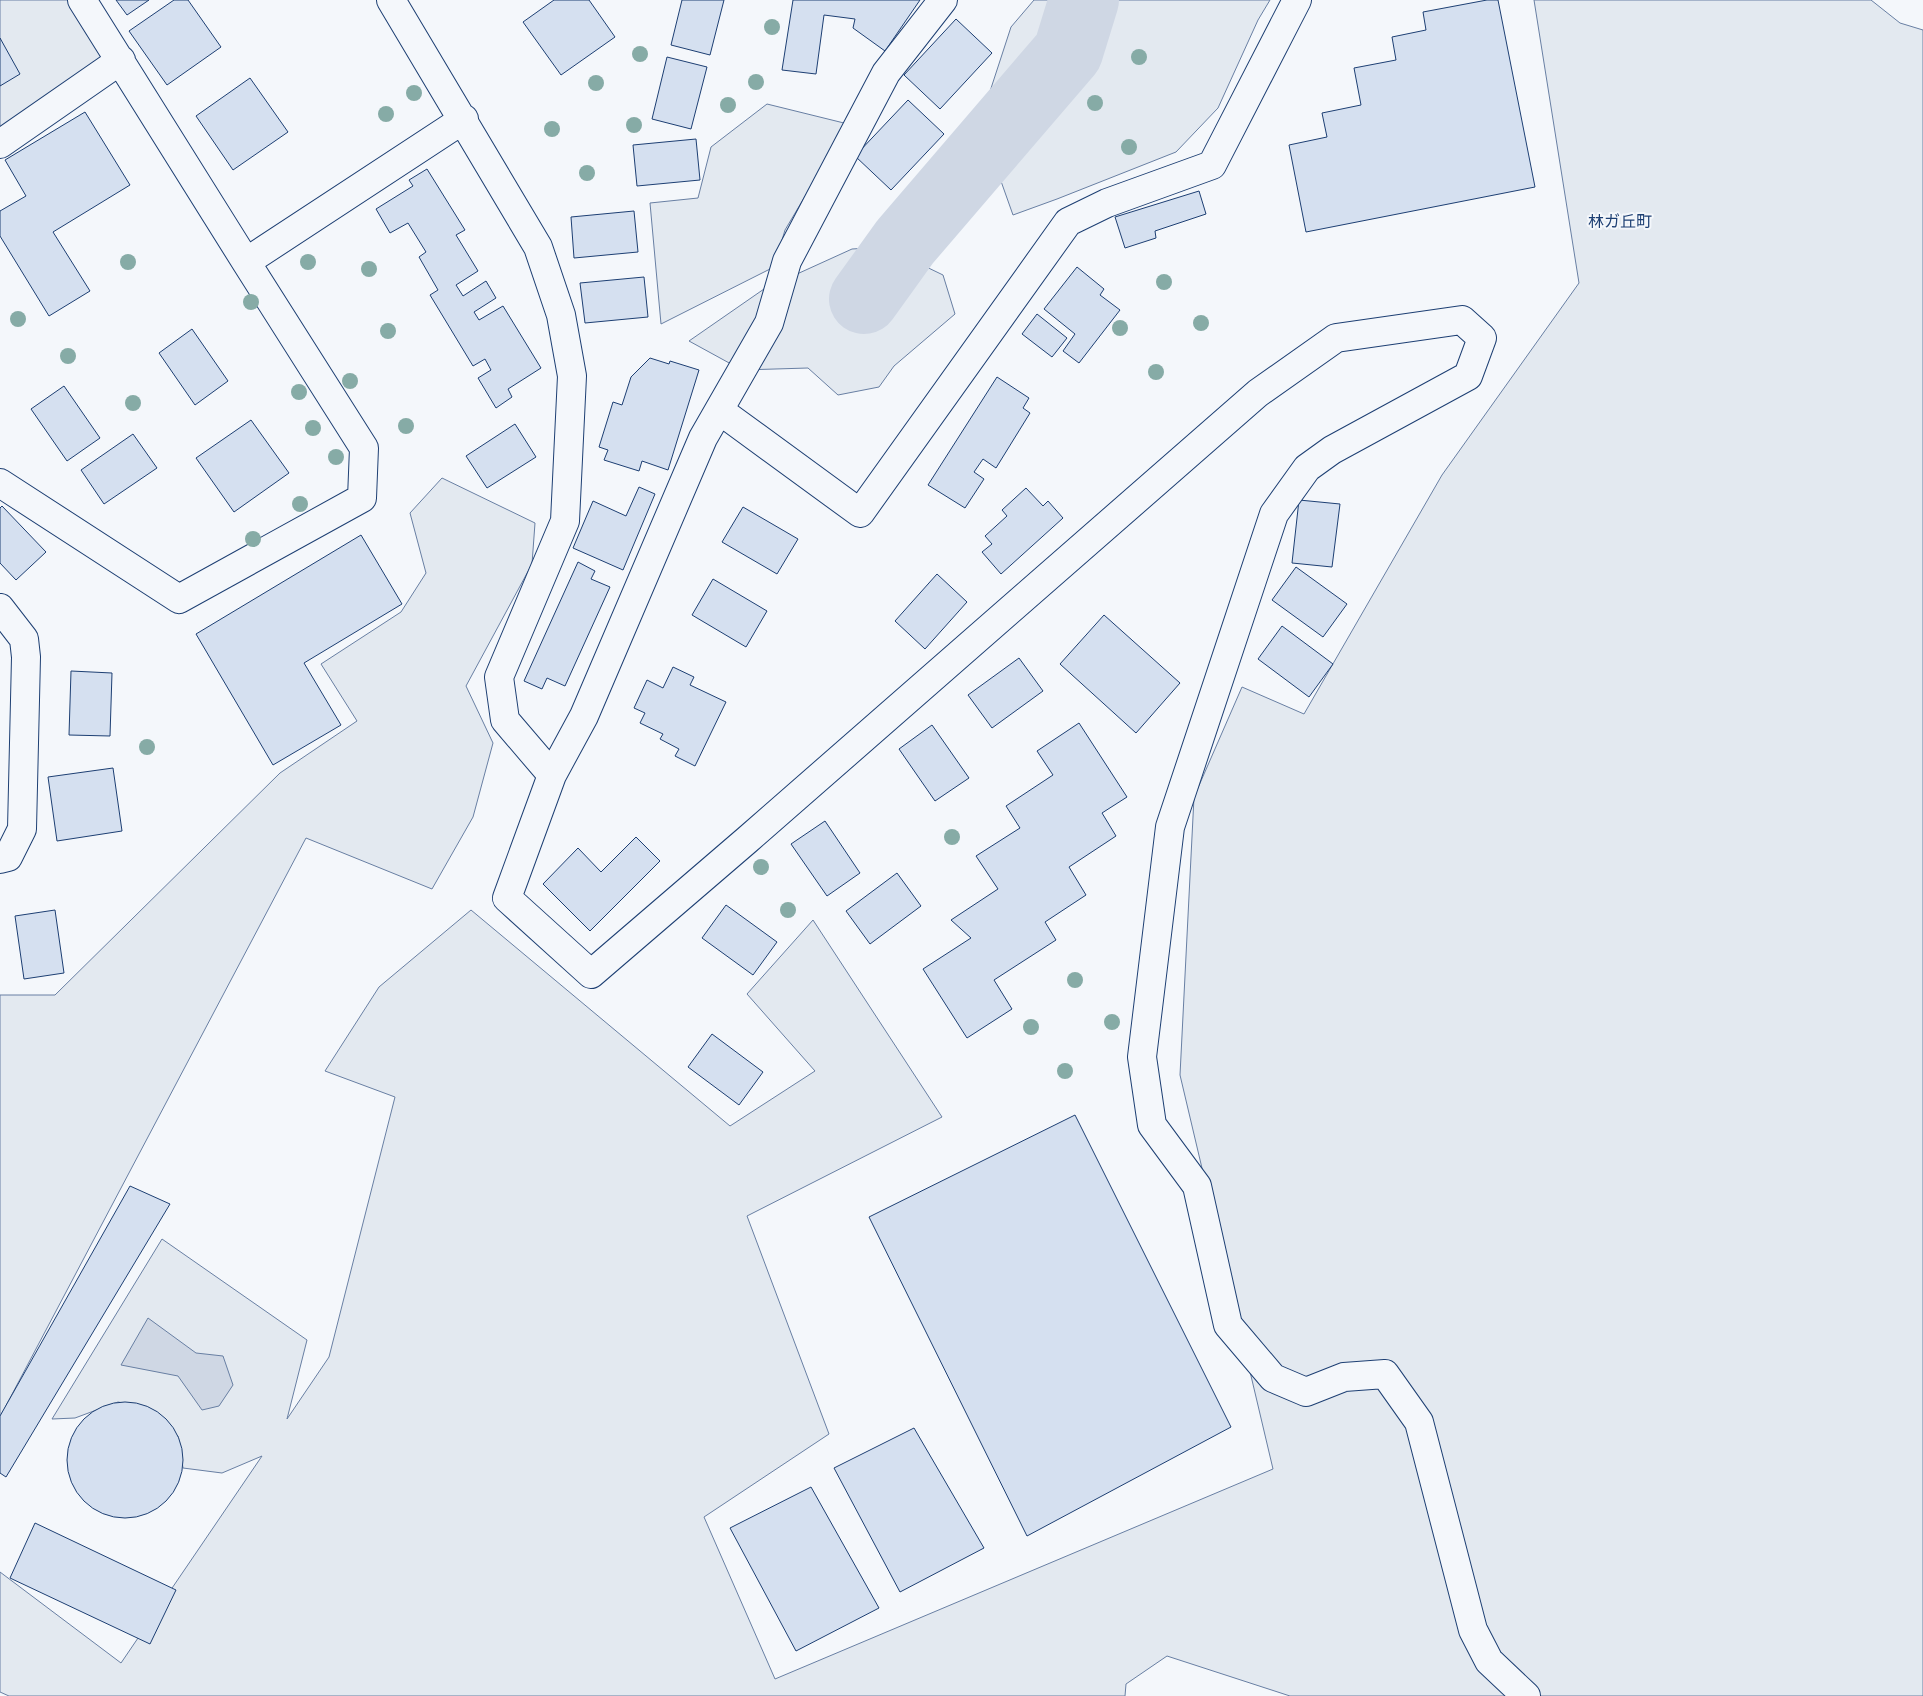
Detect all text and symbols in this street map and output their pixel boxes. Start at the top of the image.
district label: 林ガ丘町 [1588,212,1652,231]

